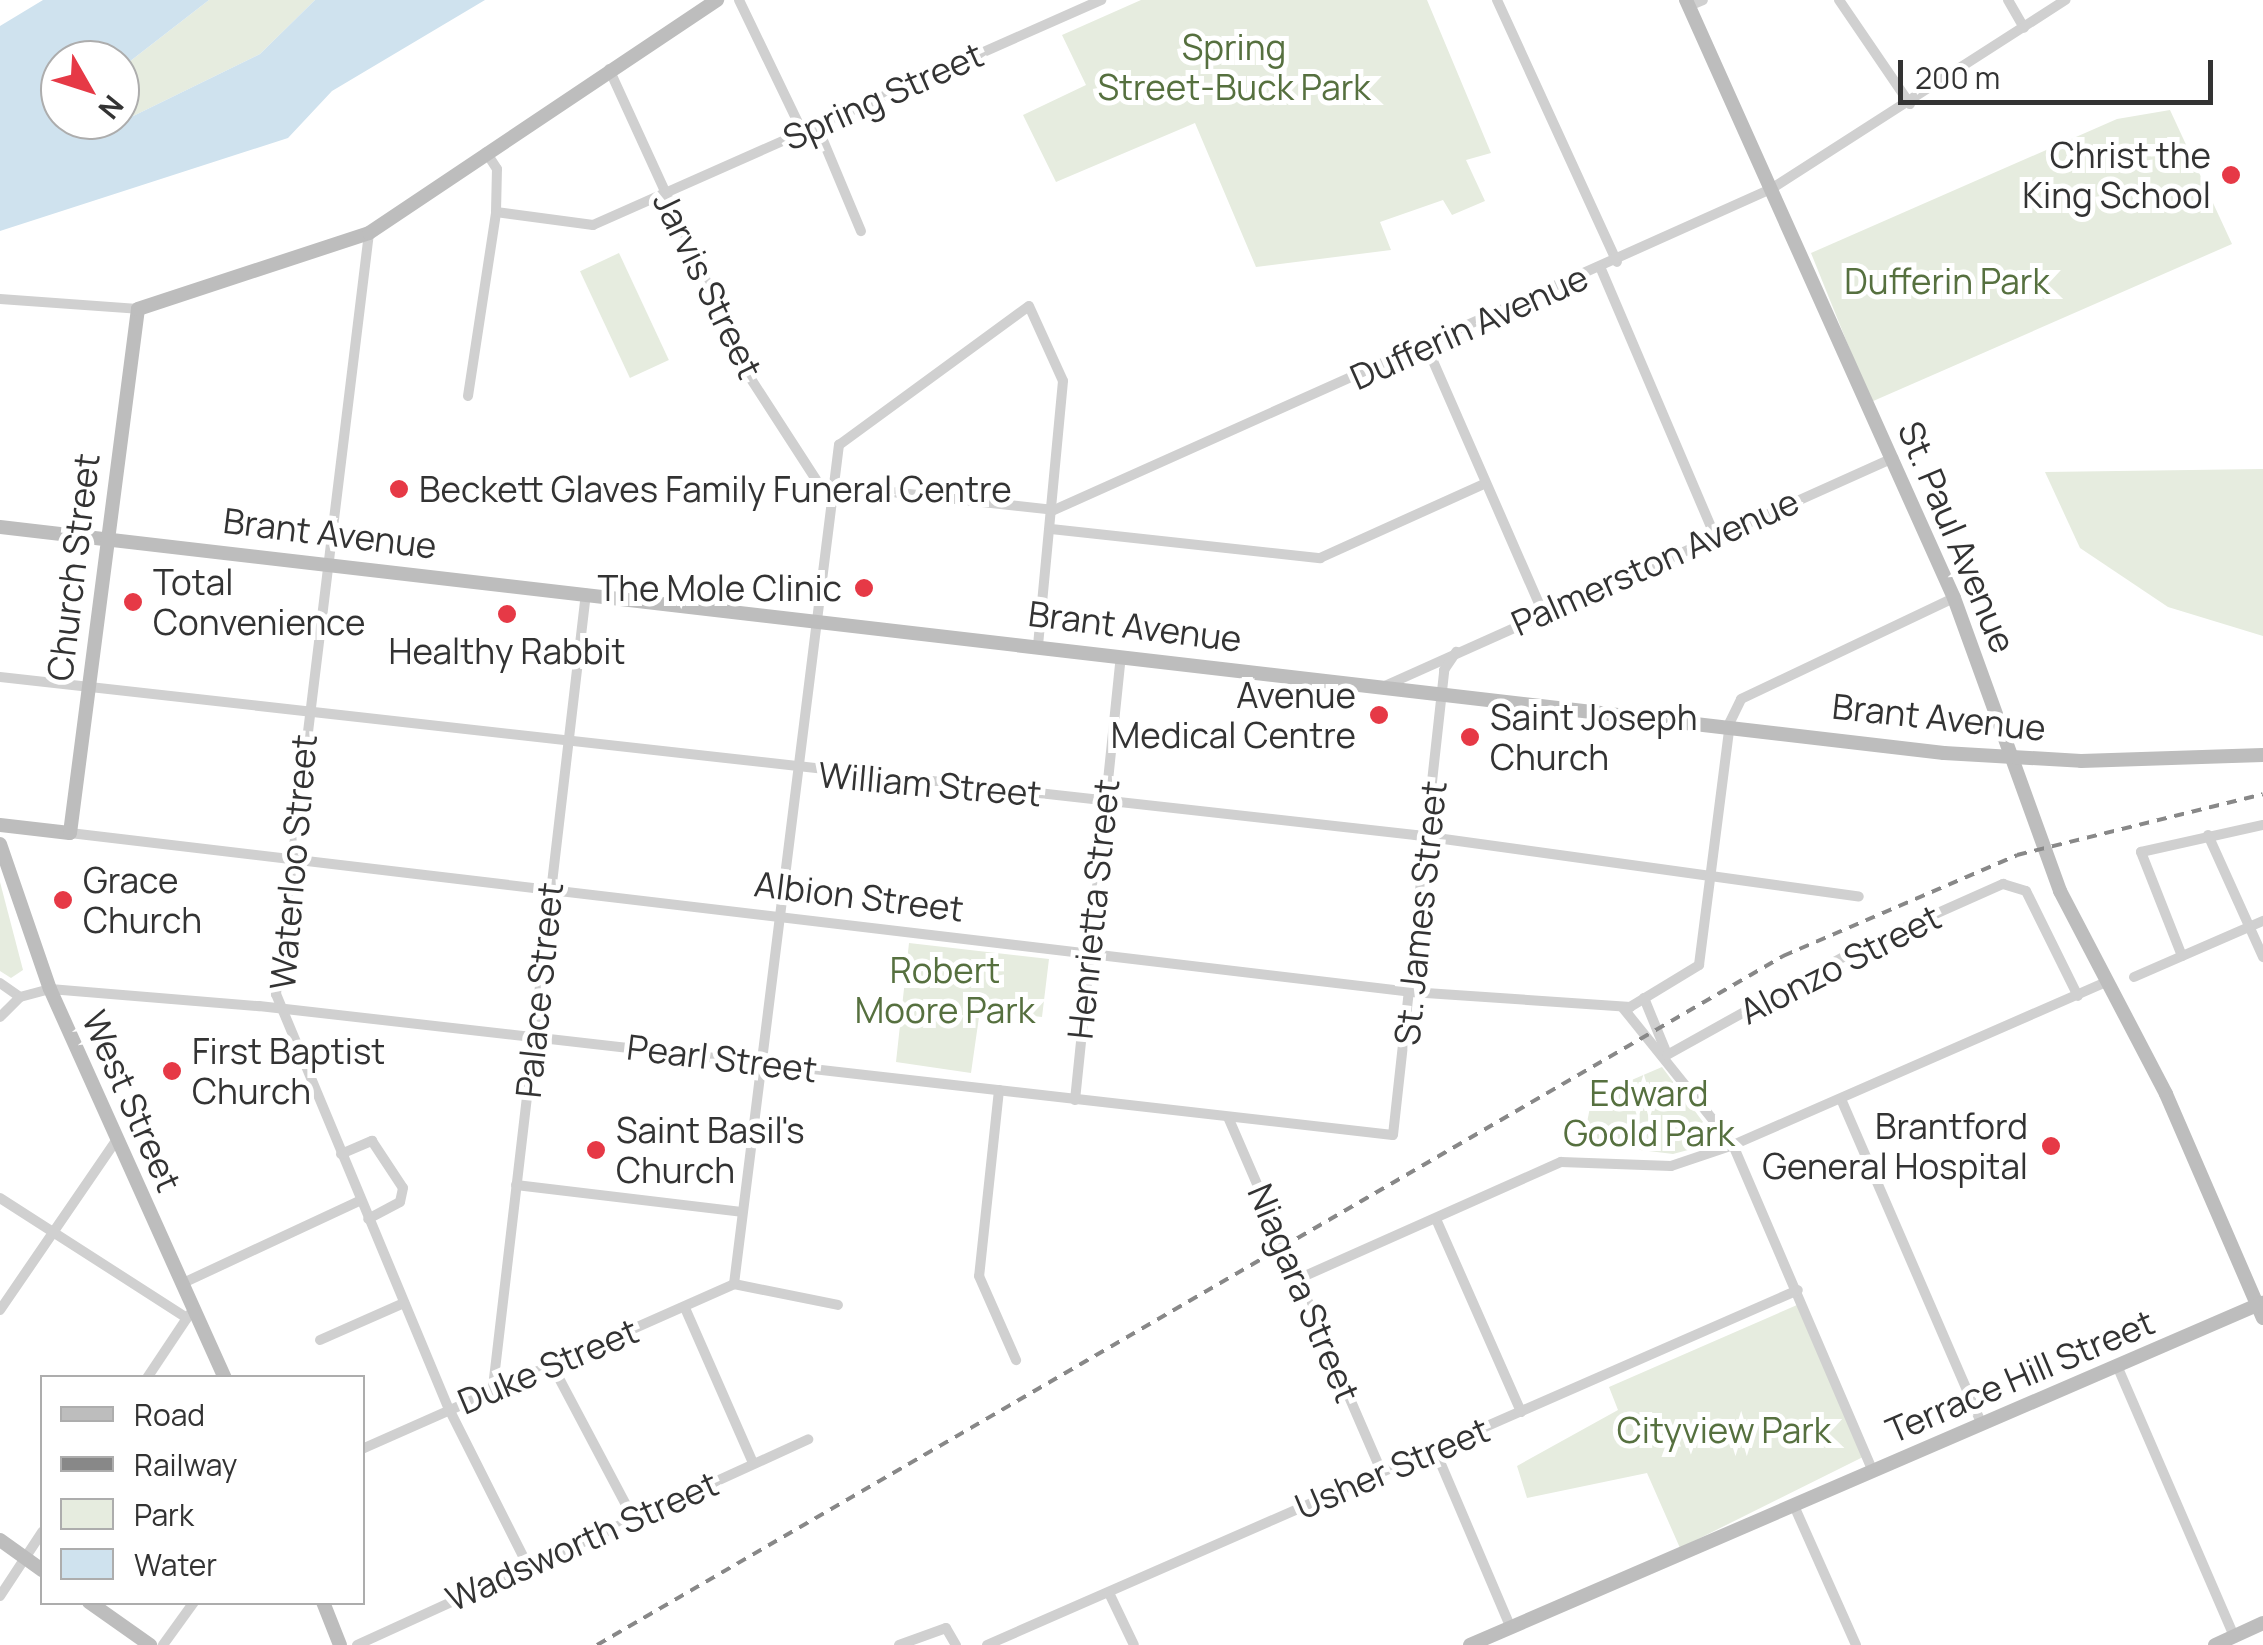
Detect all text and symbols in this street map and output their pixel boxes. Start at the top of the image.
park label: Spring Street-Buck Park [1097,26,1371,108]
street label: Spring Street [777,33,989,159]
north arrow [40,40,140,140]
scale bar [1903,40,2218,102]
text: 200 m [1915,57,2000,98]
text: N [91,88,133,127]
place label: Christ the King School [2022,134,2211,216]
marker: Christ the King School [2220,164,2242,186]
street label: Jarvis Street [645,185,771,385]
street label: Dufferin Avenue [1344,256,1594,398]
park label: Dufferin Park [1844,260,2050,302]
street label: St. Paul Avenue [1889,415,2025,659]
street label: Church Street [38,451,108,683]
place label: Beckett Glaves Family Funeral Centre [419,468,1012,510]
marker: Beckett Glaves Family Funeral Centre [388,478,410,500]
street label: Palmerston Avenue [1505,480,1805,644]
street label: Brant Avenue [221,499,439,567]
place label: Total Convenience [153,561,365,643]
place label: The Mole Clinic [597,567,842,609]
marker: The Mole Clinic [851,575,877,601]
marker: Total Convenience [122,591,144,613]
street label: Brant Avenue [1026,592,1244,660]
marker: Healthy Rabbit [496,603,518,625]
place label: Healthy Rabbit [388,630,626,672]
place label: Avenue Medical Centre [1111,674,1356,756]
street label: Brant Avenue [1830,685,2048,749]
place label: Saint Joseph Church [1490,696,1698,778]
marker: Avenue Medical Centre [1366,702,1392,728]
marker: Saint Joseph Church [1459,726,1481,748]
street label: Waterloo Street [261,732,325,992]
street label: William Street [817,753,1043,815]
street label: Henrietta Street [1058,777,1128,1041]
street label: St. James Street [1385,779,1455,1047]
place label: Grace Church [83,859,202,941]
street label: Albion Street [752,862,966,930]
street label: Palace Street [507,880,571,1100]
marker: Grace Church [52,889,74,911]
street label: Alonzo Street [1733,895,1947,1033]
park label: Robert Moore Park [855,949,1035,1031]
street label: West Street [74,1004,190,1198]
street label: Pearl Street [625,1026,819,1090]
place label: First Baptist Church [192,1030,385,1112]
marker: First Baptist Church [161,1060,183,1082]
park label: Edward Goold Park [1563,1072,1735,1154]
place label: Brantford General Hospital [1762,1105,2028,1187]
place label: Saint Basil's Church [616,1109,805,1191]
marker: Brantford General Hospital [2038,1133,2064,1159]
marker: Saint Basil's Church [585,1139,607,1161]
street label: Niagara Street [1239,1178,1369,1408]
street label: Terrace Hill Street [1880,1301,2160,1451]
street label: Duke Street [452,1309,644,1423]
legend [40,1375,365,1605]
text: Road [134,1394,205,1435]
street label: Usher Street [1289,1408,1495,1528]
park label: Cityview Park [1617,1409,1831,1451]
text: Railway [134,1444,237,1485]
street label: Wadsworth Street [440,1462,724,1620]
text: Park [134,1494,194,1535]
text: Water [134,1544,217,1585]

